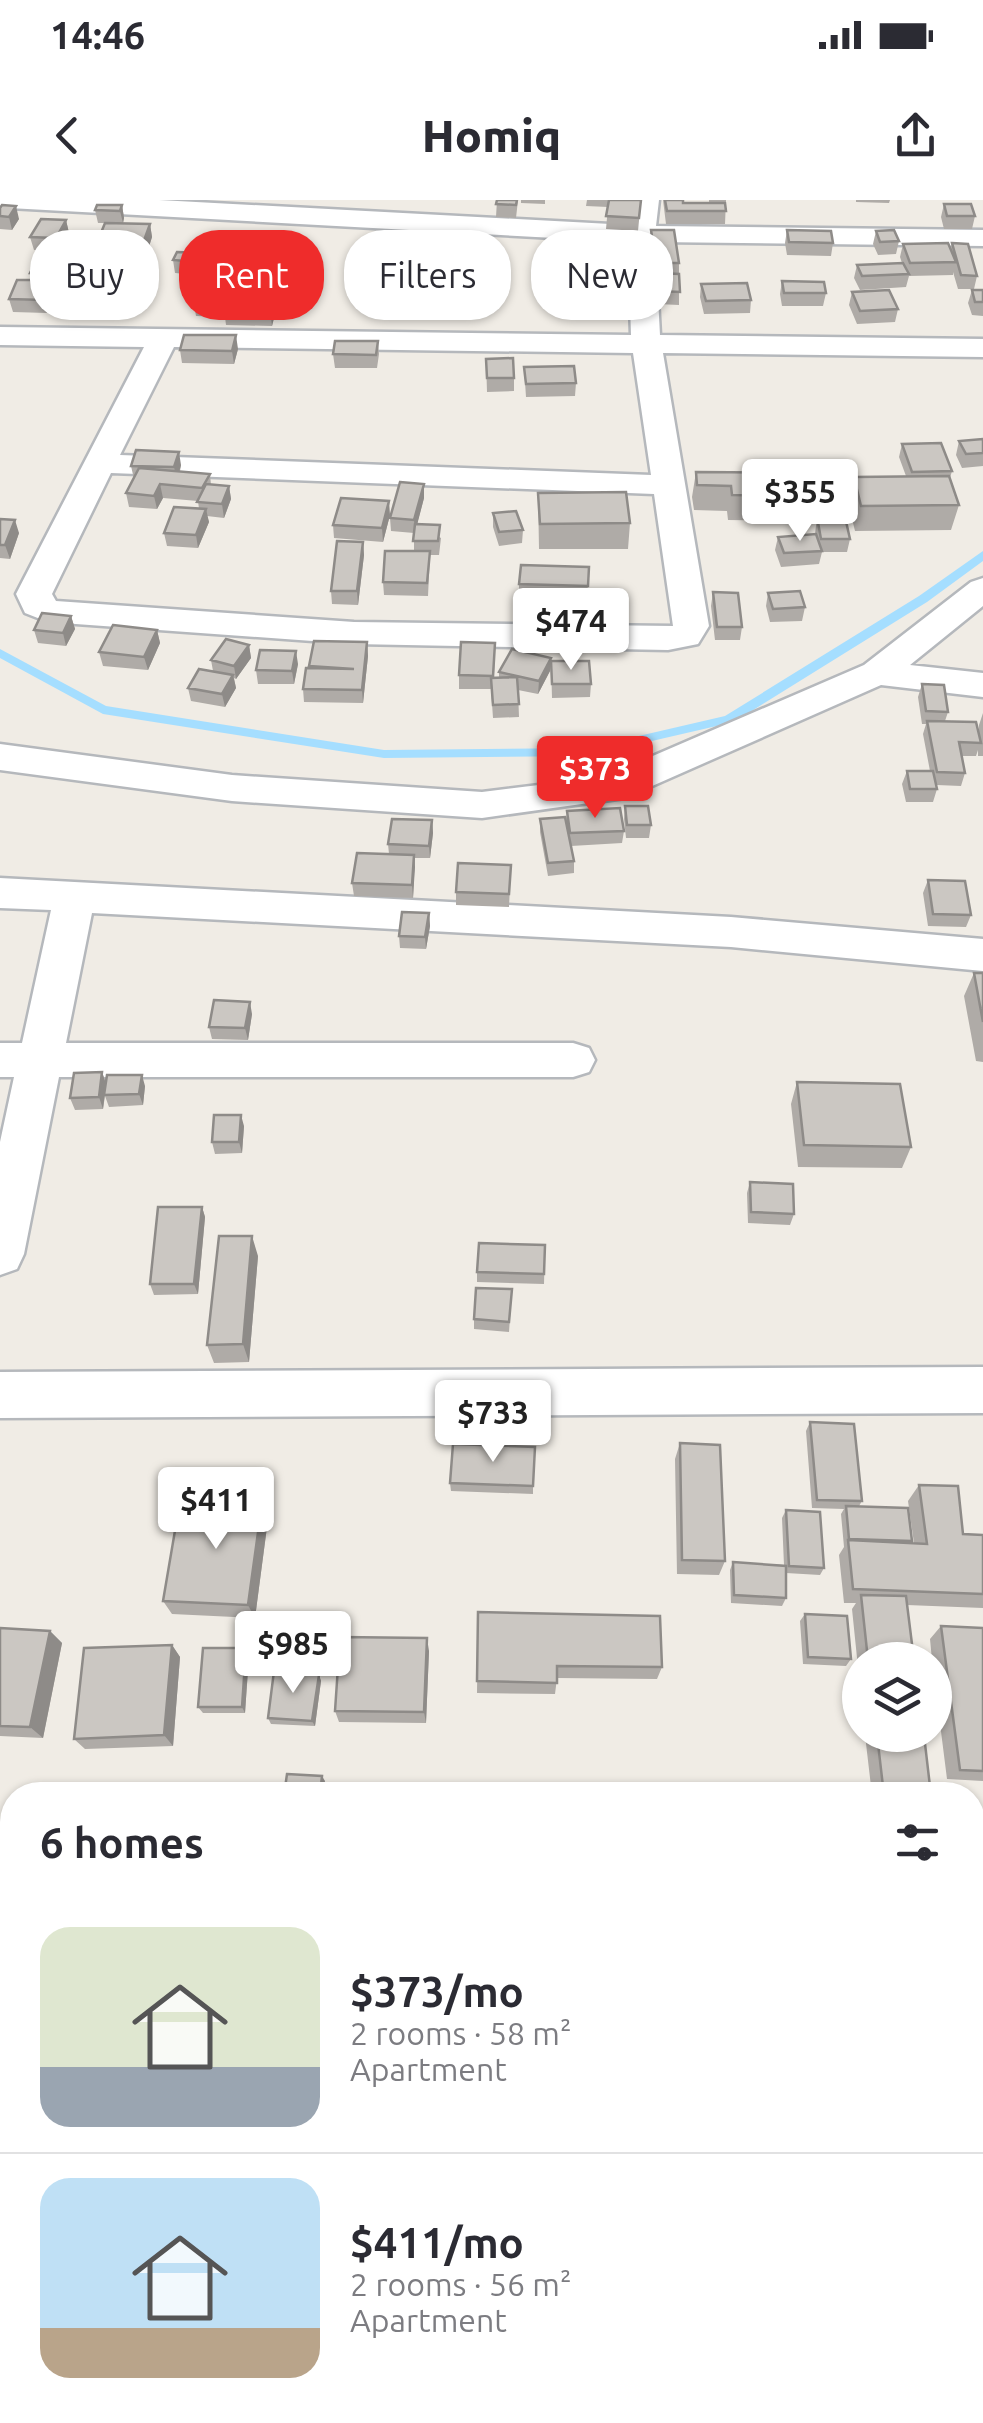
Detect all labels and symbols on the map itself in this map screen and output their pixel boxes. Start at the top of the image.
pin: $355 [741,459,859,544]
pin: $474 [512,588,630,673]
pin: $373 [536,736,654,821]
pin: $733 [434,1380,552,1465]
pin: $411 [157,1467,275,1552]
pin: $985 [234,1611,352,1696]

